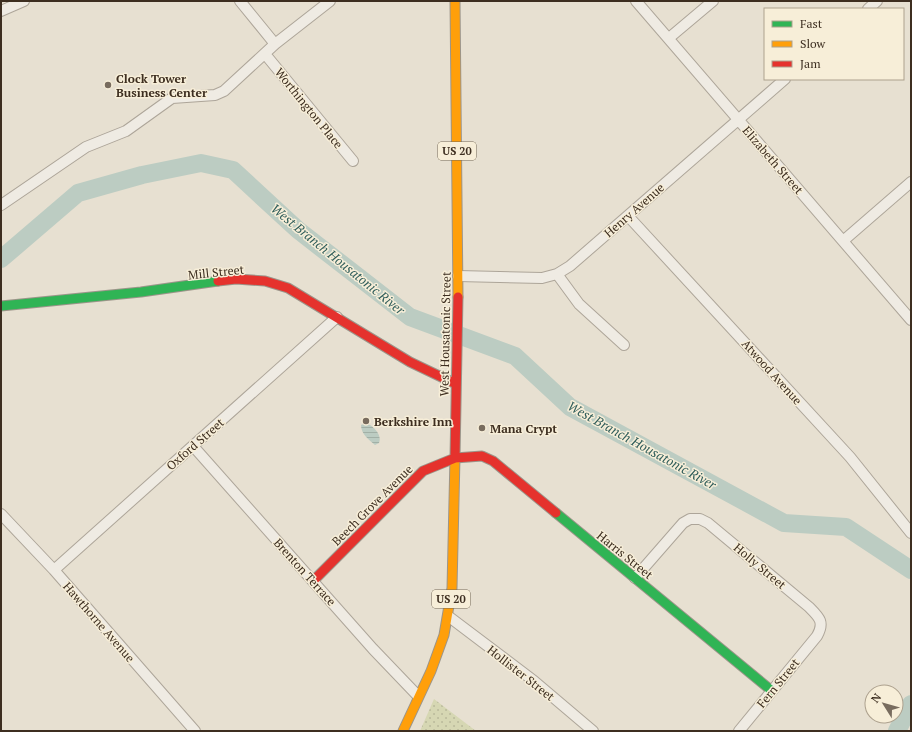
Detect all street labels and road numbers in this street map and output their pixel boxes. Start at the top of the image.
street label: Worthington Place [272,65,346,151]
street label: Elizabeth Street [739,123,807,197]
road number: US 20 [438,142,476,160]
street label: Henry Avenue [601,180,667,240]
street label: Mill Street [187,262,245,282]
street label: West Housatonic Street [436,271,454,397]
street label: Atwood Avenue [739,336,805,408]
street label: Oxford Street [163,414,227,473]
street label: Beech Grove Avenue [328,461,416,549]
street label: Harris Street [594,528,656,582]
street label: Brenton Terrace [271,535,339,609]
street label: Holly Street [731,540,790,593]
street label: Hawthorne Avenue [60,579,138,665]
road number: US 20 [432,590,470,608]
street label: Hollister Street [484,642,558,704]
street label: Fern Street [754,655,803,711]

